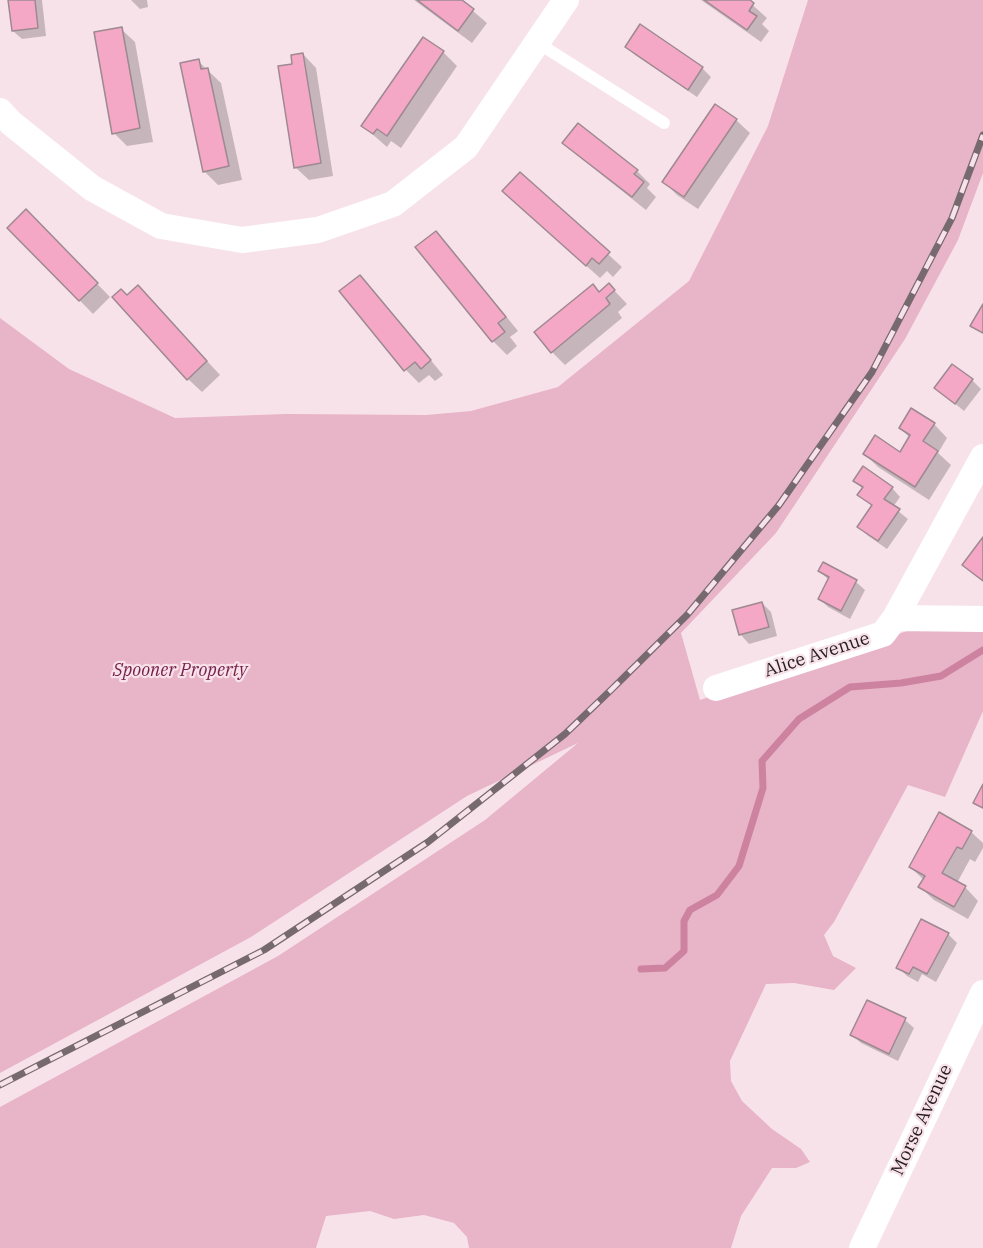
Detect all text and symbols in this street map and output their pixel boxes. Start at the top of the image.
street label: Alice Avenue [762,628,872,682]
park label: Spooner Property [113,660,247,682]
street label: Morse Avenue [887,1061,957,1179]

